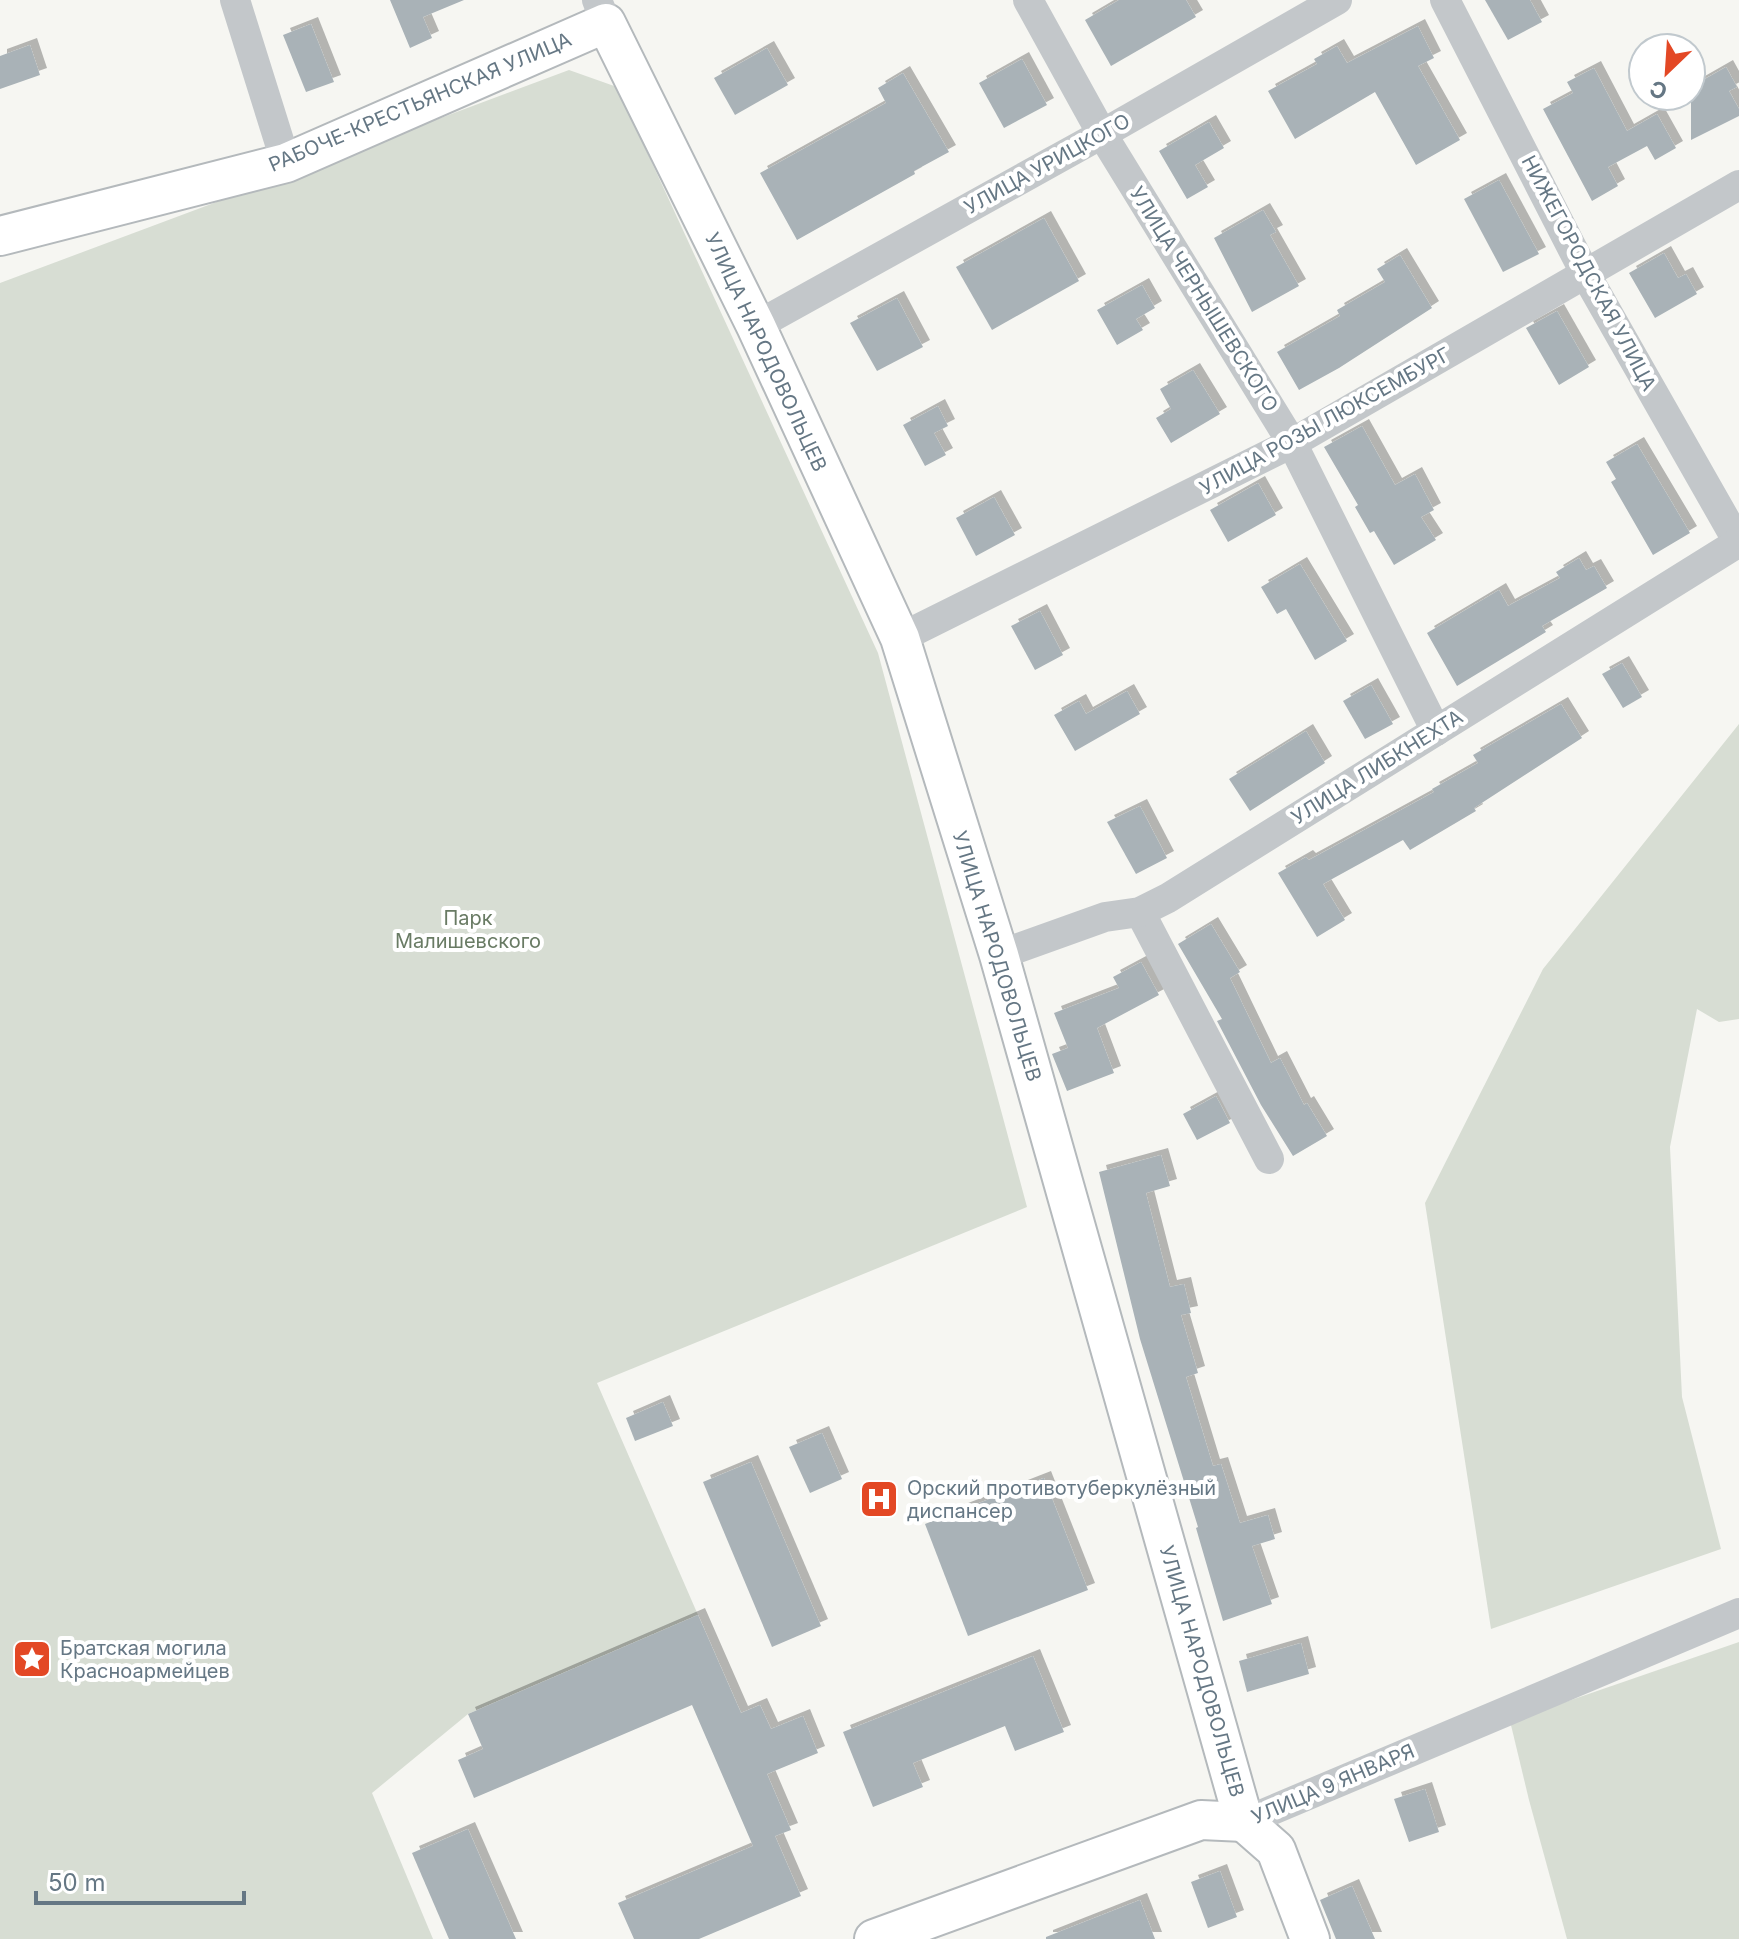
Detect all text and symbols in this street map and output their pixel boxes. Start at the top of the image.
street label: РАБОЧЕ-КРЕСТЬЯНСКАЯ УЛИЦА [265,27,575,177]
north arrow [1627,32,1707,112]
text: С [1646,75,1671,105]
street label: УЛИЦА УРИЦКОГО [960,109,1134,219]
street label: НИЖЕГОРОДСКАЯ УЛИЦА [1517,151,1661,395]
street label: УЛИЦА ЧЕРНЫШЕВСКОГО [1125,182,1283,416]
street label: УЛИЦА НАРОДОВОЛЬЦЕВ [700,229,832,475]
street label: УЛИЦА РОЗЫ ЛЮКСЕМБУРГ [1196,342,1454,500]
street label: УЛИЦА ЛИБКНЕХТА [1287,704,1467,830]
street label: УЛИЦА НАРОДОВОЛЬЦЕВ [947,828,1047,1084]
park label: Парк Малишевского [395,906,541,953]
place label: Орский противотуберкулёзный диспансер [907,1476,1216,1523]
hospital icon: Орский противотуберкулёзный диспансер [858,1478,900,1520]
street label: УЛИЦА НАРОДОВОЛЬЦЕВ [1155,1542,1249,1800]
place label: Братская могила Красноармейцев [60,1636,230,1683]
place icon: Братская могила Красноармейцев [11,1638,53,1680]
street label: УЛИЦА 9 ЯНВАРЯ [1248,1739,1418,1829]
scale bar [36,1855,244,1905]
text: 50 m [48,1868,106,1897]

